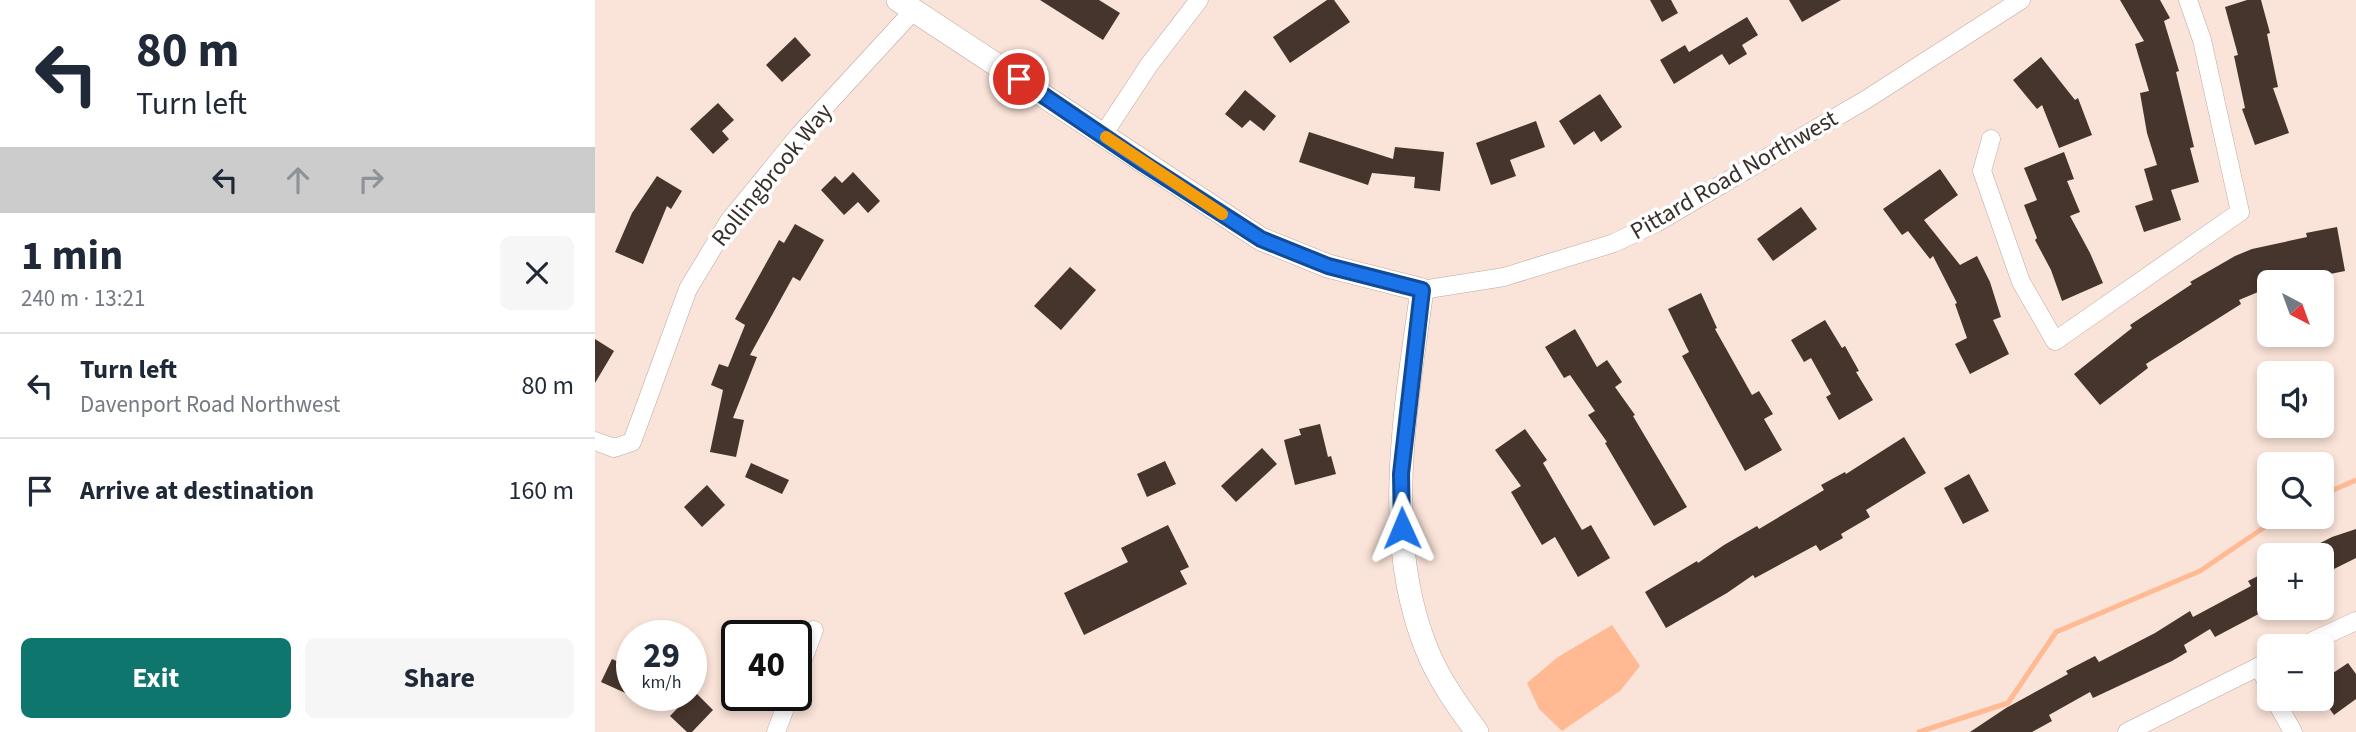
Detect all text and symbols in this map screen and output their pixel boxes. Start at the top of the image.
text: 80 m [136,16,240,86]
icon: left [21,28,112,119]
pin [989,49,1049,109]
icon: arrive [1000,60,1038,98]
text: Turn left [136,81,247,127]
street label: Rollingbrook Way [703,96,841,254]
street label: Pittard Road Northwest [1624,101,1844,249]
icon: left [206,161,244,199]
icon: ahead [279,161,317,199]
icon: right [352,161,390,199]
text: 1 min [21,226,123,286]
button: close [500,236,574,310]
north arrow [2257,270,2335,346]
map controls [2257,270,2334,711]
text: 240 m · 13:21 [21,282,145,315]
text: Turn left [80,351,177,388]
button: sound [2257,361,2334,438]
icon: left [21,367,59,405]
text: 80 m [521,367,574,404]
text: Davenport Road Northwest [80,388,340,421]
button: search [2257,452,2334,529]
icon: arrive [21,472,59,510]
text: Arrive at destination [80,472,314,509]
text: 160 m [508,472,574,509]
position arrow [1365,491,1439,565]
button: + [2257,543,2334,620]
speed limit sign: 40 [721,620,812,711]
text: 29 [643,631,680,681]
button: − [2257,634,2334,711]
button: Exit [21,638,291,718]
button: Share [305,638,574,718]
text: km/h [642,670,681,695]

